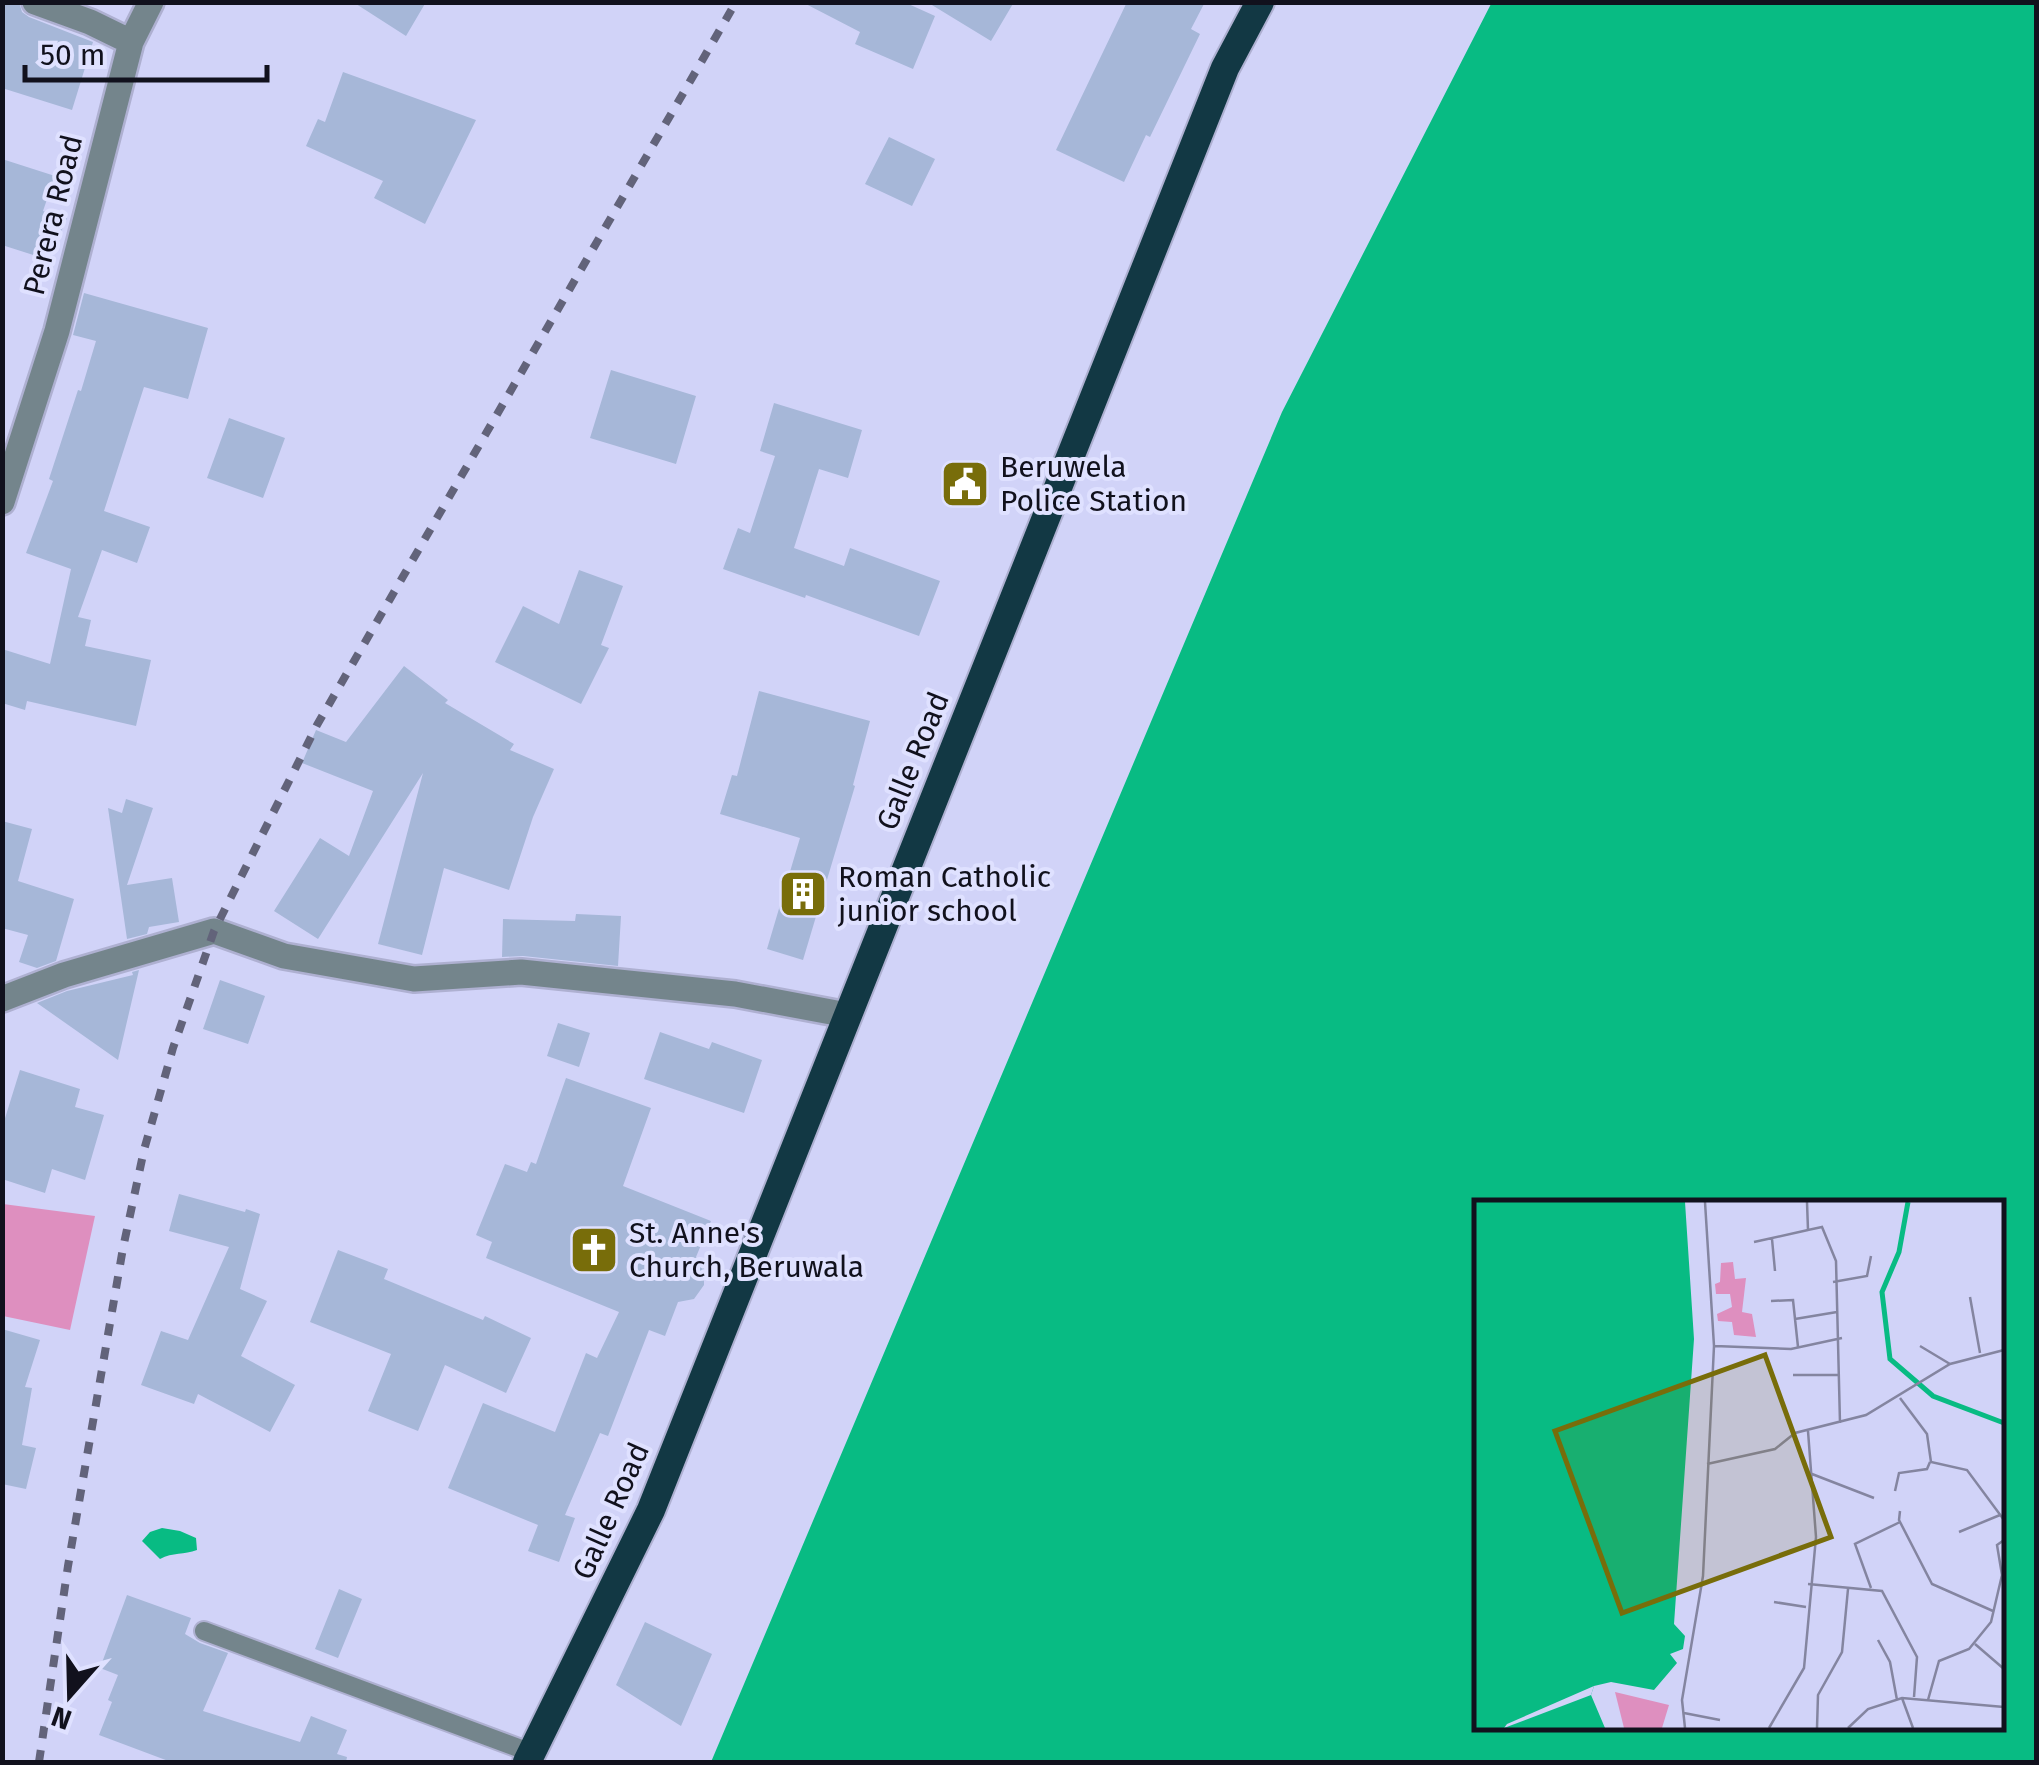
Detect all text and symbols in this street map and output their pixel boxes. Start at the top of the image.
scale bar [25,20,268,82]
text: 50 m [40,37,105,73]
street label: Perera Road [16,131,90,299]
place label: Beruwela Police Station [1000,449,1187,519]
public building icon: Beruwela Police Station [939,458,991,510]
street label: Galle Road [869,687,957,835]
place label: Roman Catholic junior school [837,859,1051,929]
building icon: Roman Catholic junior school [777,868,829,920]
inset map [1474,1200,2004,1730]
place label: St. Anne's Church, Beruwala [629,1215,864,1285]
church icon: St. Anne's Church, Beruwala [568,1224,620,1276]
street label: Galle Road [565,1437,657,1585]
north arrow [20,1645,120,1745]
text: N [47,1699,76,1737]

